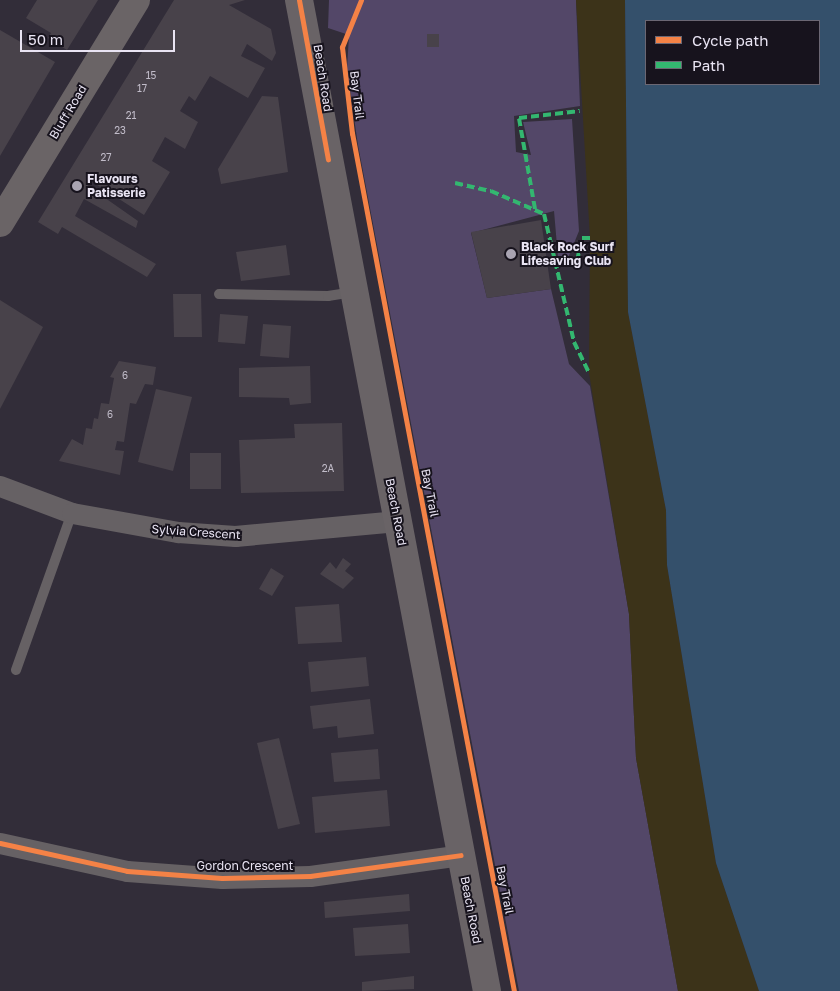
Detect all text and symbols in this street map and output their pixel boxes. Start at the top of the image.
scale bar [22,20,178,52]
legend [645,20,820,85]
text: 50 m [28,30,63,48]
text: Cycle path [692,31,768,49]
street label: Beach Road [311,43,335,113]
text: Path [692,56,725,74]
house number: 15 [146,70,156,82]
street label: Bay Trail [347,70,367,120]
street label: Bluff Road [46,82,90,142]
house number: 17 [137,83,147,95]
house number: 21 [126,110,136,122]
house number: 23 [114,125,126,137]
house number: 27 [100,152,112,164]
place label: Flavours Patisserie [87,172,145,200]
marker: Flavours Patisserie [71,180,83,192]
place label: Black Rock Surf Lifesaving Club [521,240,614,268]
marker: Black Rock Surf Lifesaving Club [505,248,517,260]
house number: 6 [122,370,128,382]
house number: 6 [107,409,113,421]
house number: 2A [322,463,334,475]
street label: Bay Trail [418,468,442,518]
street label: Beach Road [382,477,410,547]
street label: Sylvia Crescent [151,522,241,542]
street label: Gordon Crescent [197,859,293,873]
street label: Bay Trail [493,865,517,915]
street label: Beach Road [457,875,485,945]

